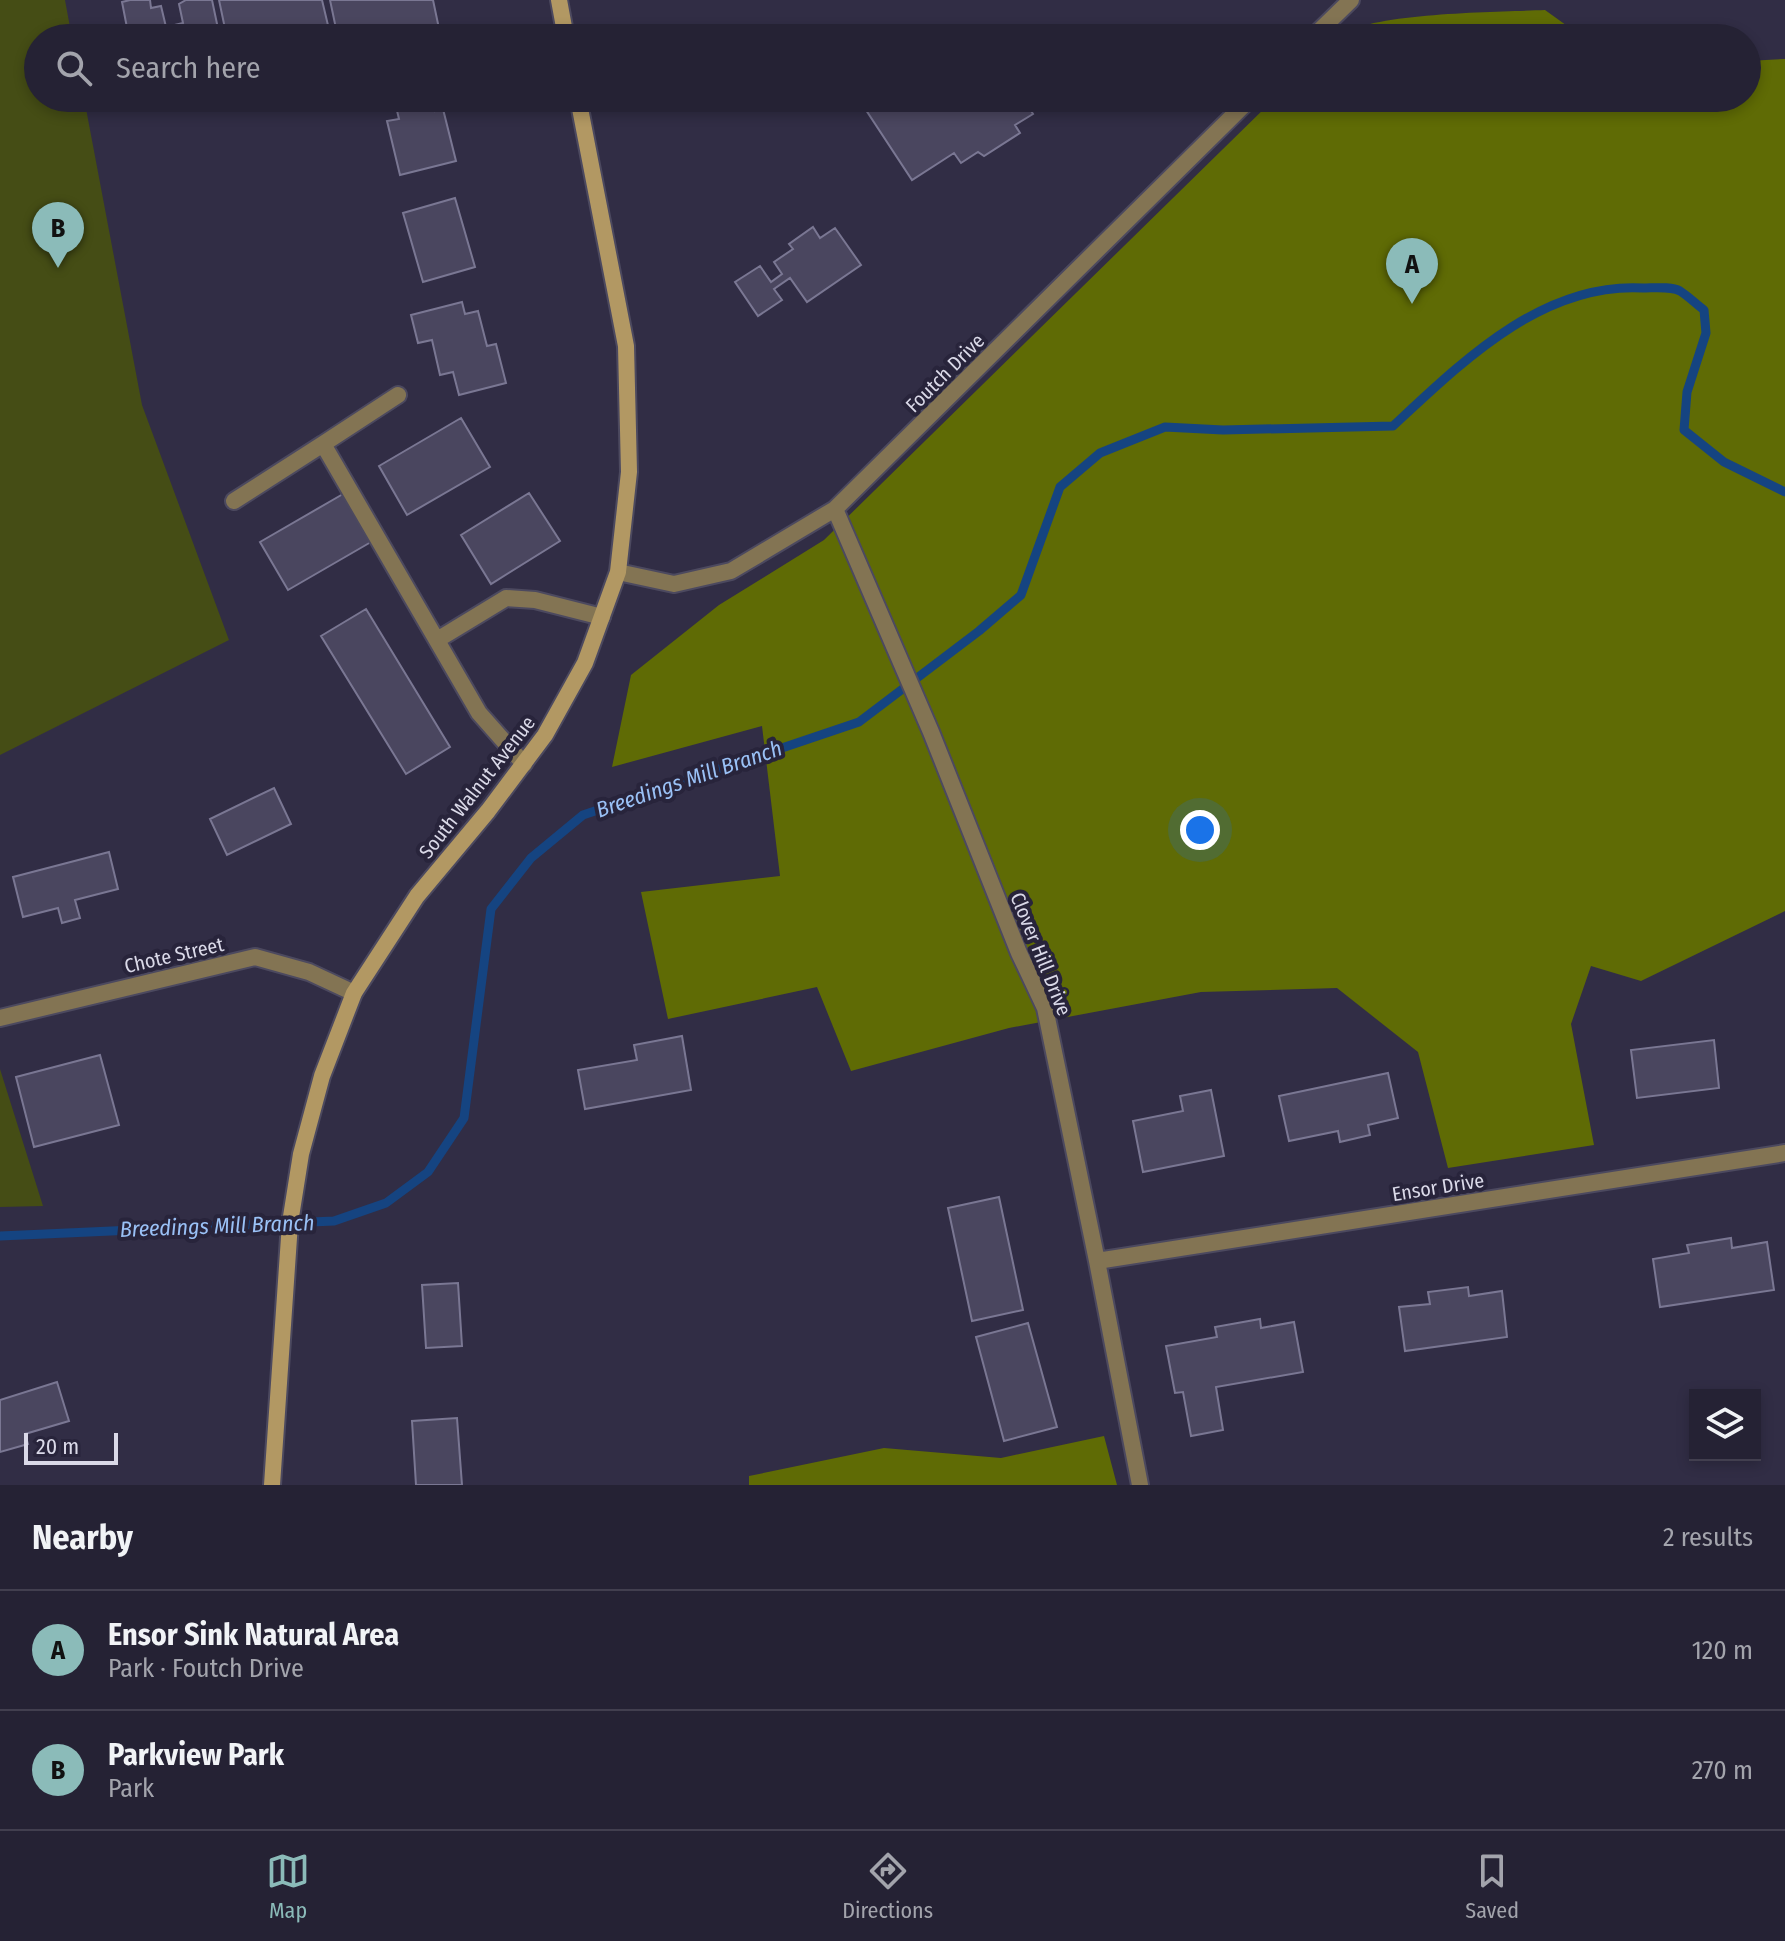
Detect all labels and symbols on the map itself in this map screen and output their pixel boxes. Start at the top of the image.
pin: B [32,202,84,268]
pin: A [1386,238,1438,304]
street label: Foutch Drive [901,329,989,417]
street label: South Walnut Avenue [414,711,540,863]
water label: Breedings Mill Branch [592,735,786,823]
your location [1180,810,1220,850]
street label: Clover Hill Drive [1005,889,1077,1019]
street label: Chote Street [122,932,226,978]
street label: Ensor Drive [1390,1168,1486,1206]
water label: Breedings Mill Branch [119,1209,315,1243]
scale bar [24,1429,118,1465]

